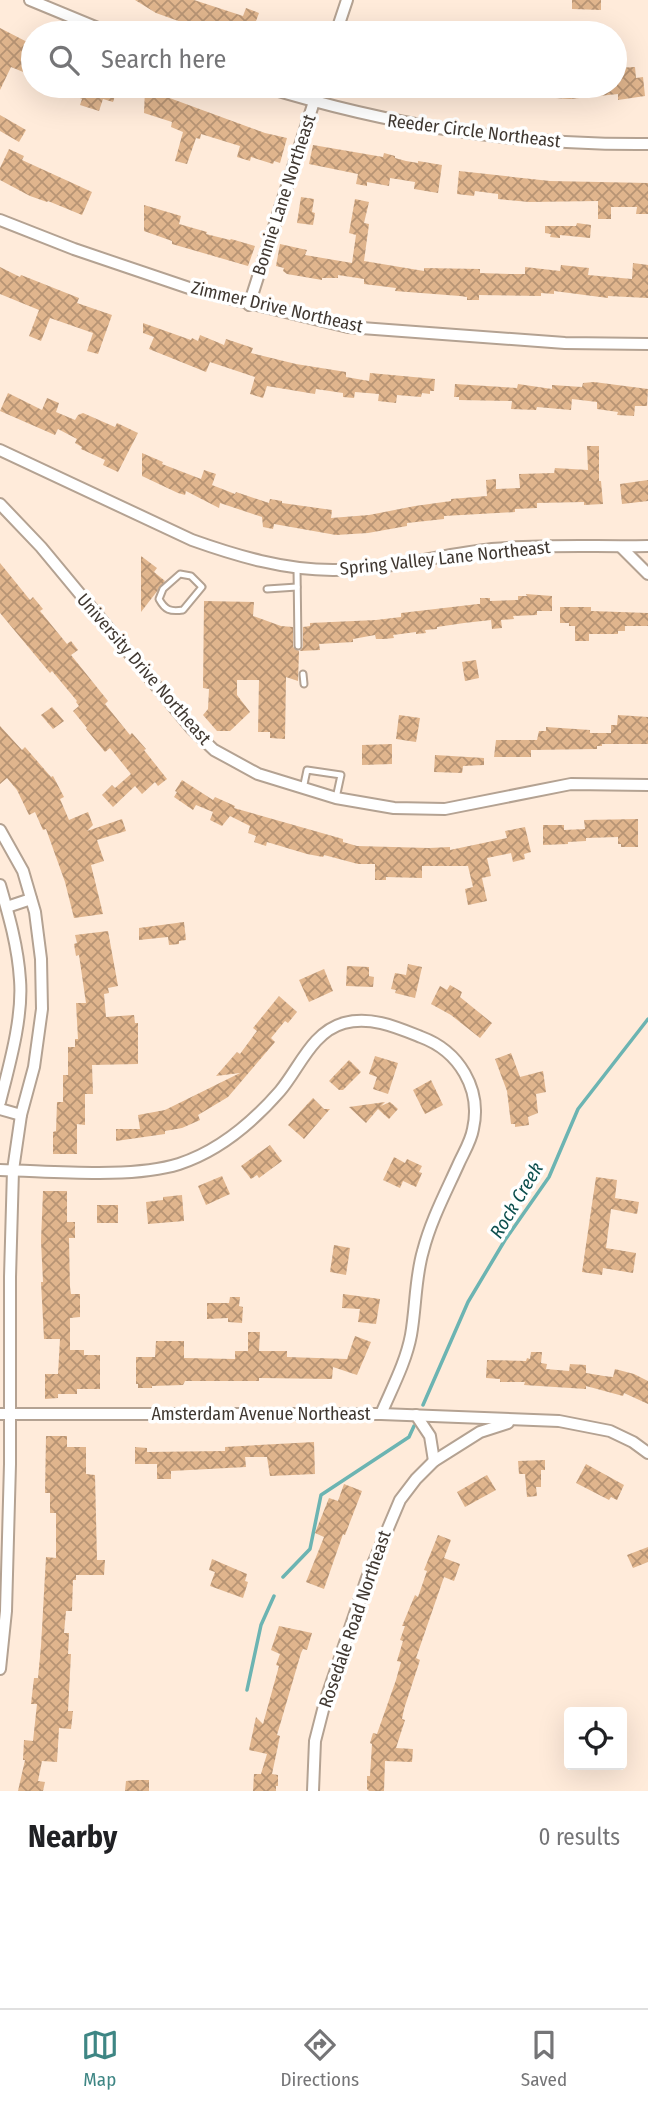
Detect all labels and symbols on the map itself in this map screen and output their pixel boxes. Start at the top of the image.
street label: Reeder Circle Northeast [386,109,562,153]
street label: Bonnie Lane Northeast [248,111,320,278]
street label: Zimmer Drive Northeast [189,277,365,337]
street label: Spring Valley Lane Northeast [339,536,551,580]
street label: University Drive Northeast [72,589,216,749]
water label: Rock Creek [485,1158,548,1242]
street label: Amsterdam Avenue Northeast [151,1403,371,1425]
street label: Rosedale Road Northeast [314,1527,396,1711]

